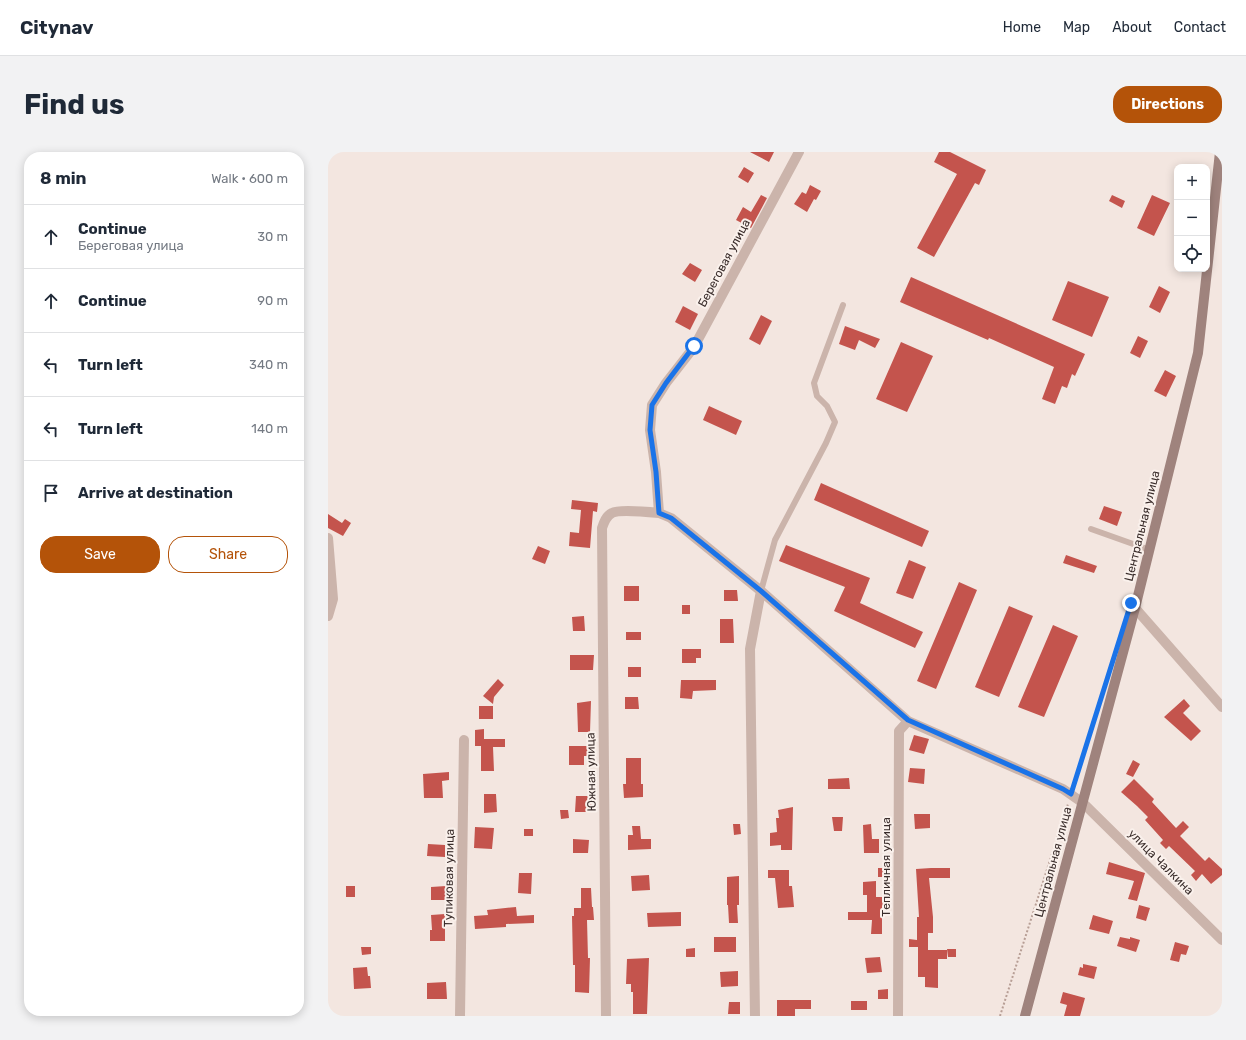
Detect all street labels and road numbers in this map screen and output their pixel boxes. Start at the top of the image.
street label: Береговая улица [695,217,753,309]
street label: Центральная улица [1121,469,1163,583]
street label: Южная улица [583,732,599,812]
street label: Центральная улица [1032,805,1074,919]
street label: Тепличная улица [879,817,893,917]
street label: улица Чалкина [1125,826,1197,898]
street label: Тупиковая улица [441,829,457,927]

